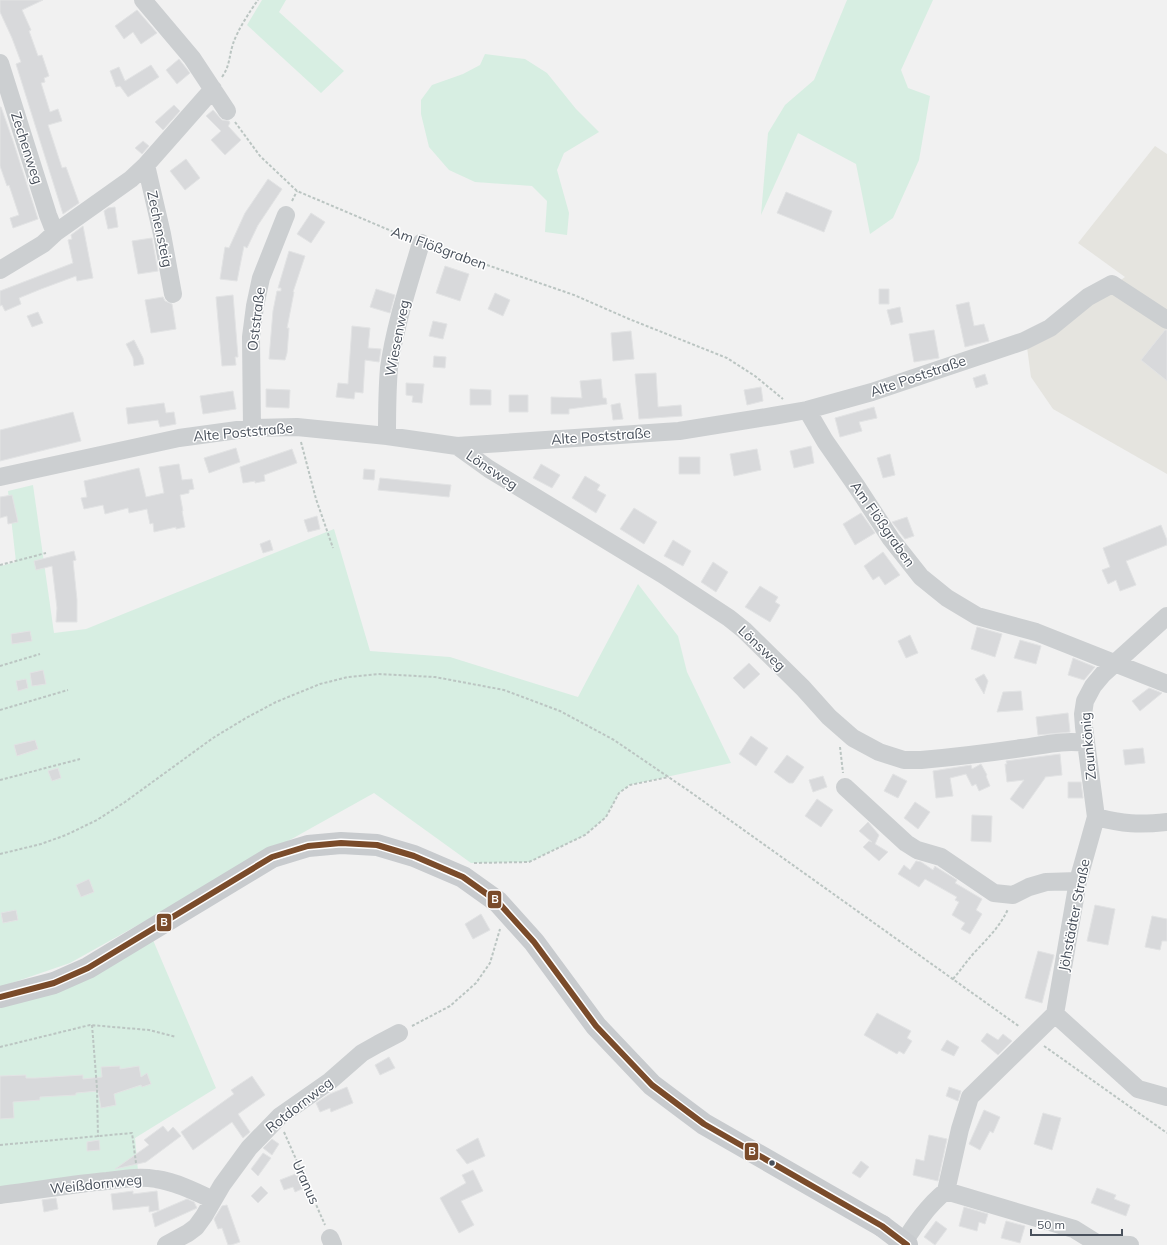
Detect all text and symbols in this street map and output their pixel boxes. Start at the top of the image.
street label: Zechenweg [7,110,47,186]
street label: Zechensteig [143,189,177,269]
street label: Am Flößgraben [389,222,489,274]
street label: Oststraße [243,286,269,352]
street label: Wiesenweg [381,298,413,378]
street label: Alte Poststraße [868,351,968,401]
street label: Alte Poststraße [192,419,294,445]
street label: Alte Poststraße [551,424,651,448]
street label: Lönsweg [463,446,521,494]
street label: Am Flößgraben [847,478,919,570]
street label: Lönsweg [734,621,790,675]
street label: Zaunkönig [1076,711,1100,781]
street label: Jöhstädter Straße [1054,857,1094,973]
line badge: B [487,890,502,909]
text: B [491,892,499,906]
line badge: B [156,913,172,932]
text: B [160,915,168,929]
street label: Rotdornweg [262,1073,336,1137]
line badge: B [744,1142,759,1161]
text: B [748,1144,756,1158]
street label: Uranus [288,1157,324,1207]
unlabelled marker [767,1158,777,1168]
street label: Weißdornweg [49,1170,143,1198]
scale bar [1031,1211,1122,1237]
text: 50 m [1037,1217,1065,1232]

